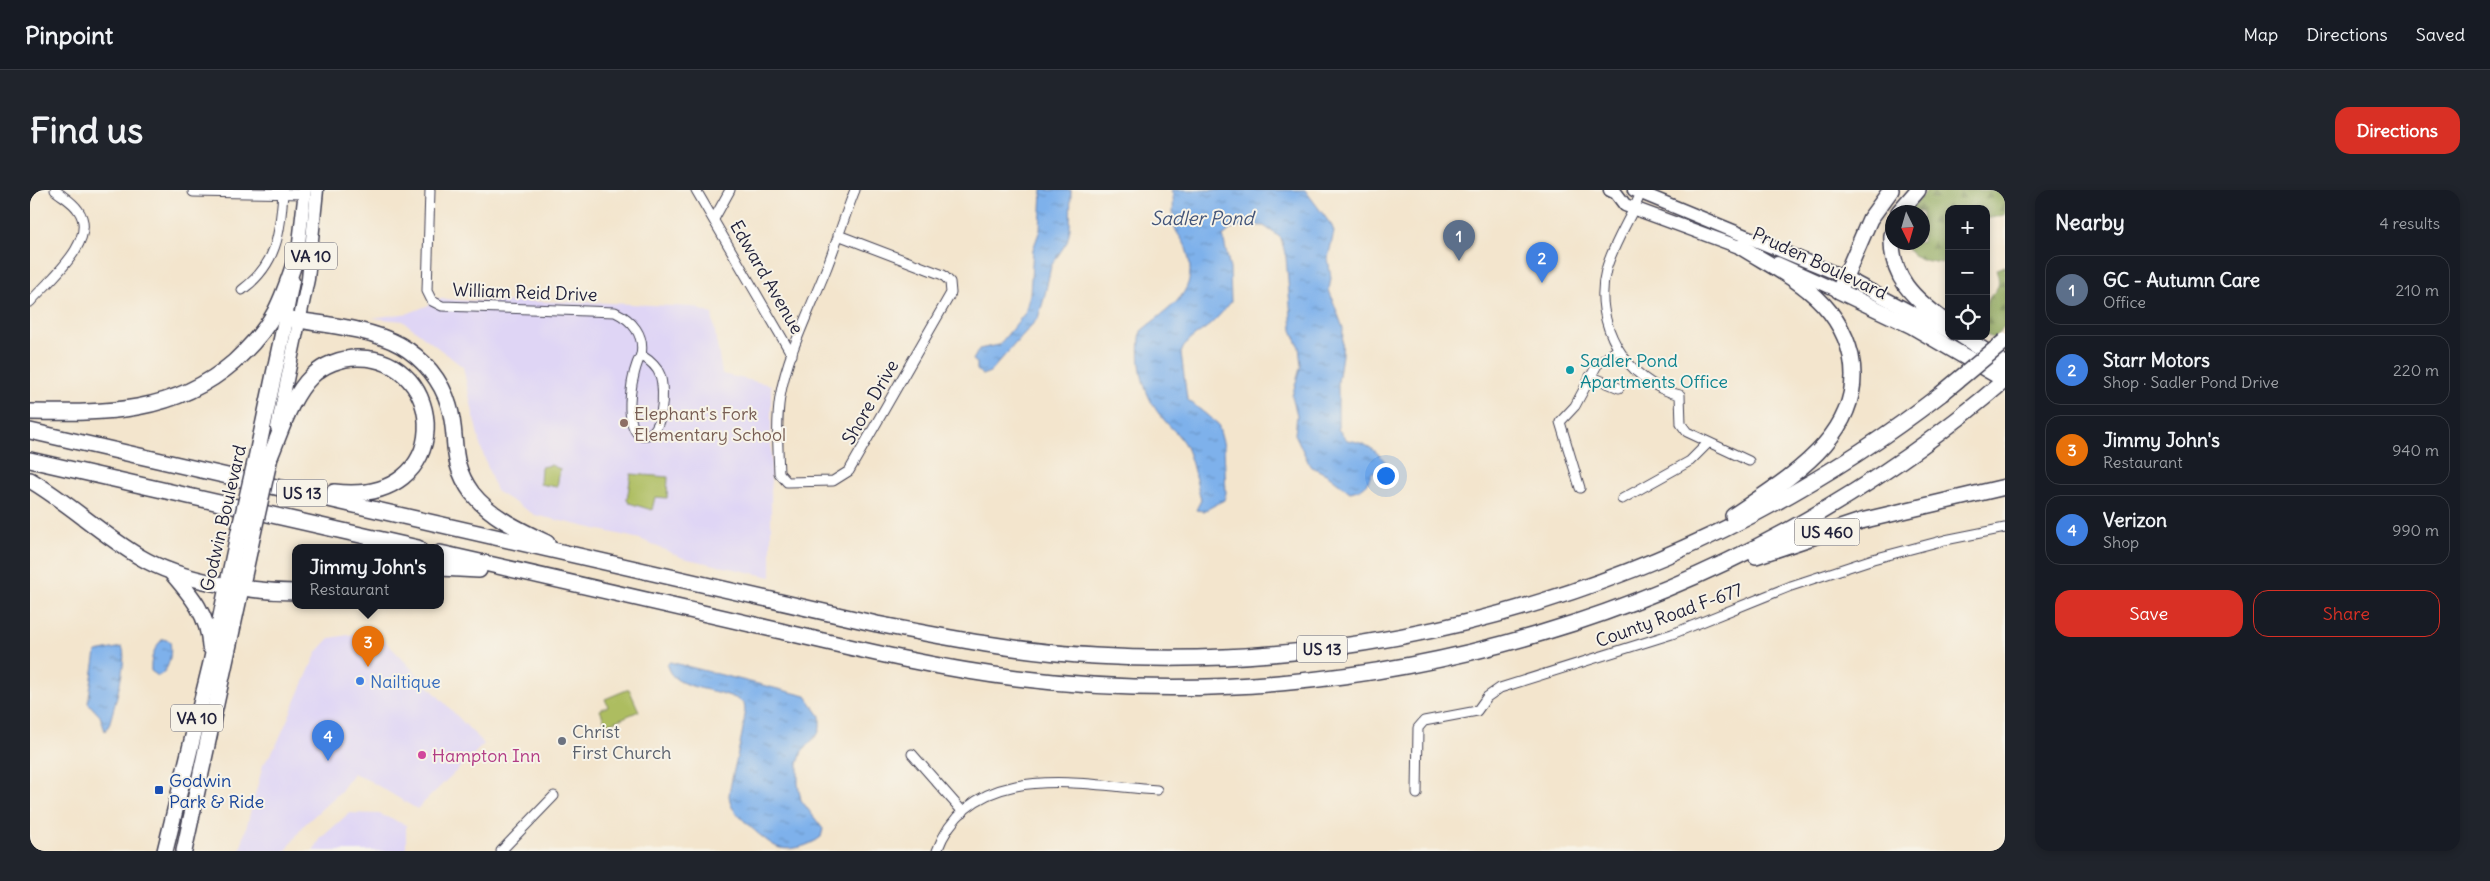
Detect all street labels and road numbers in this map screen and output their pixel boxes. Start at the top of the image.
street label: Edward Avenue [725,216,809,338]
street label: Pruden Boulevard [1749,222,1892,305]
road number: VA 10 [285,242,337,270]
street label: William Reid Drive [452,278,598,306]
street label: Shore Drive [837,356,903,448]
street label: Godwin Boulevard [195,442,251,593]
road number: US 13 [277,480,327,506]
road number: US 460 [1794,518,1860,546]
street label: County Road F-677 [1592,578,1746,652]
road number: US 13 [1297,636,1347,662]
road number: VA 10 [171,704,223,732]

